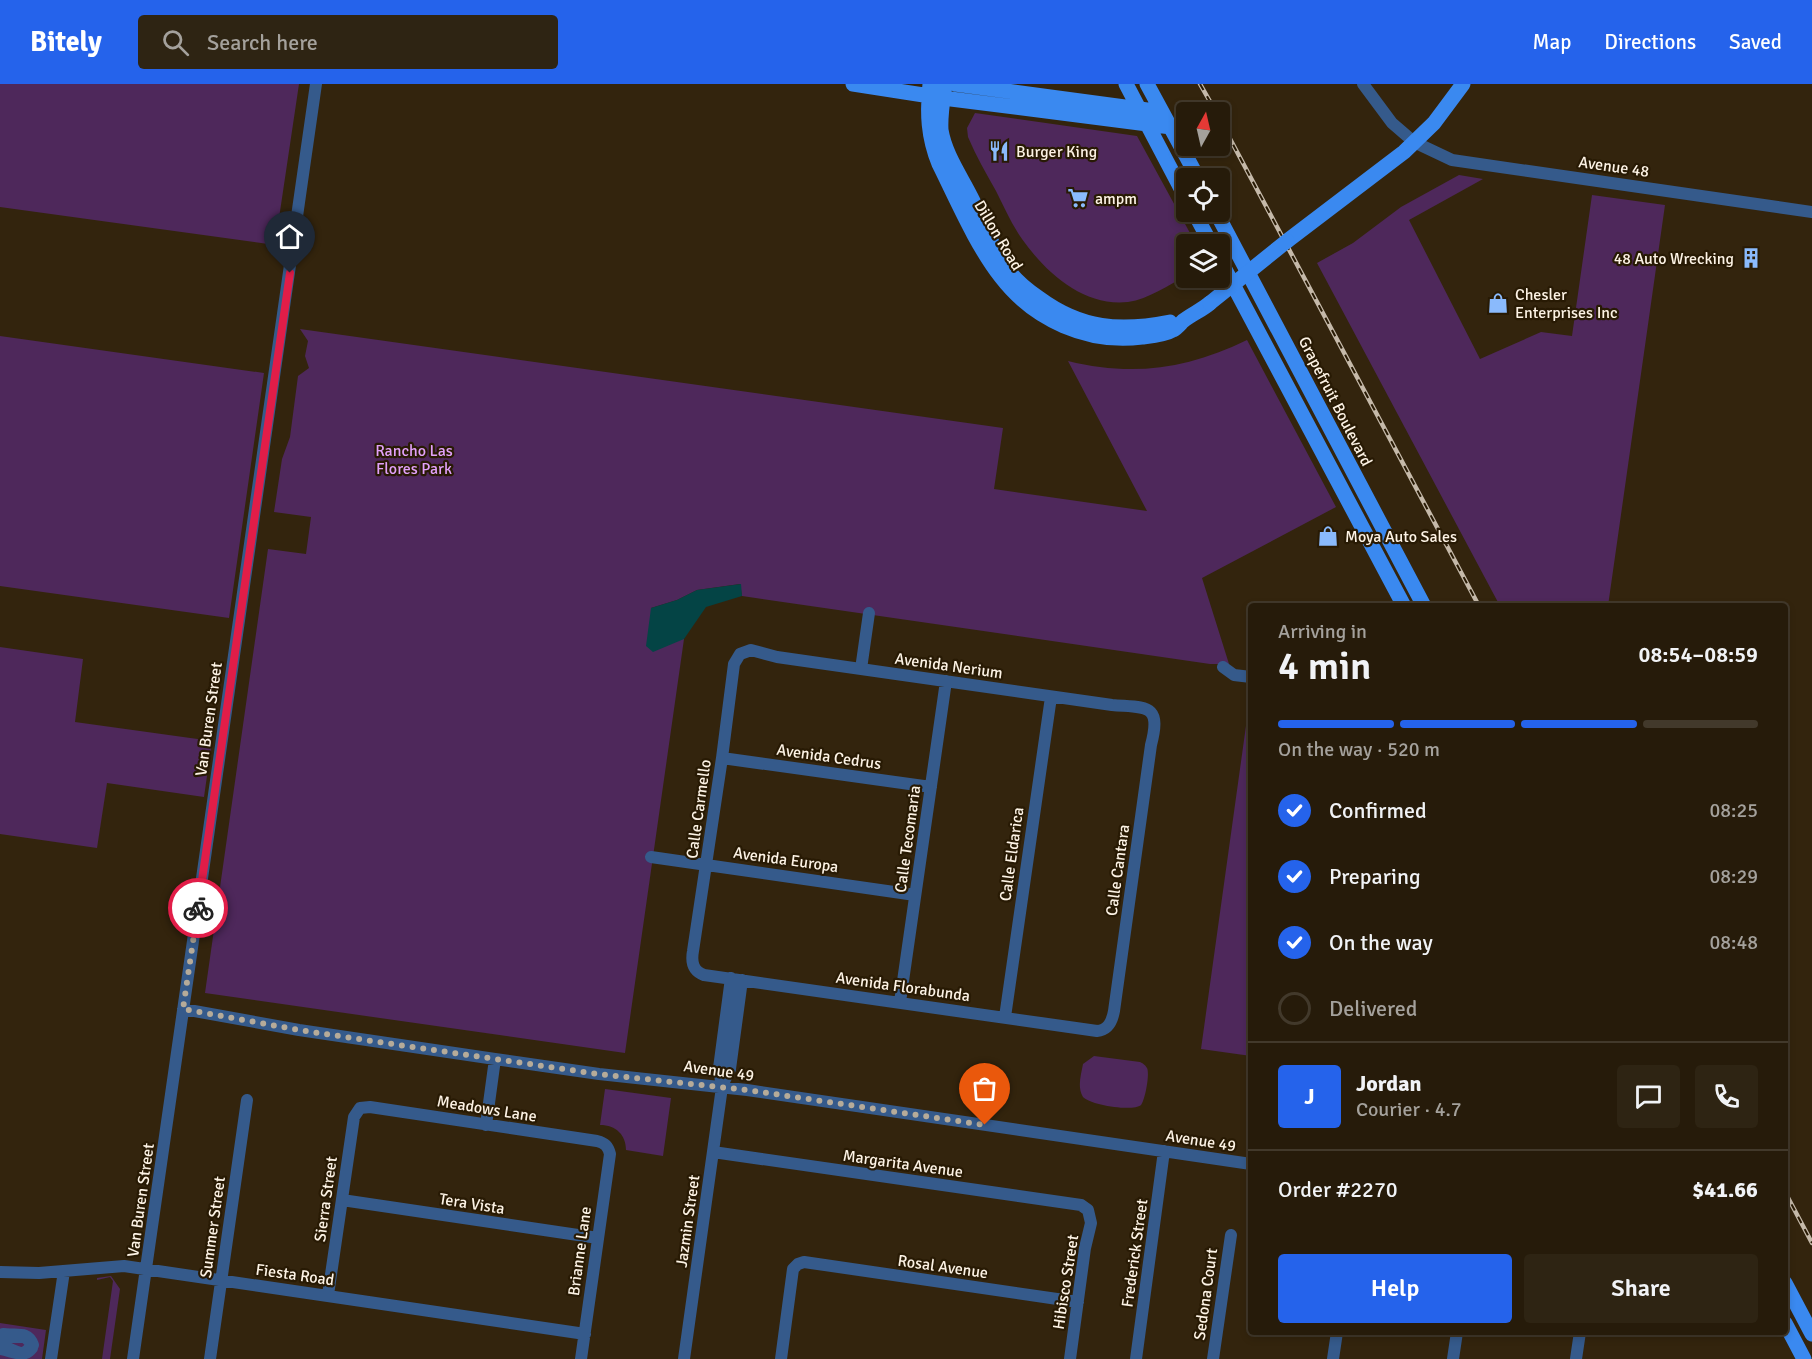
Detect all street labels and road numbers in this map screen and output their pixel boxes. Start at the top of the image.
street label: Avenue 48 [1577,152,1650,182]
street label: Dillon Road [969,197,1027,274]
street label: Grapefruit Boulevard [1294,333,1376,470]
street label: Avenida Nerium [894,649,1004,683]
street label: Van Buren Street [191,660,227,777]
street label: Avenida Cedrus [775,740,882,774]
street label: Calle Carmello [682,758,716,860]
street label: Calle Tecomaria [891,784,925,894]
street label: Calle Eldarica [996,806,1028,902]
street label: Calle Cantara [1102,823,1134,917]
street label: Avenida Europa [732,843,840,877]
street label: Avenida Florabunda [834,968,971,1006]
street label: Avenue 49 [682,1056,755,1086]
street label: Meadows Lane [436,1091,538,1127]
street label: Avenue 49 [1164,1126,1237,1156]
street label: Van Buren Street [123,1141,159,1258]
street label: Margarita Avenue [842,1146,964,1182]
street label: Sierra Street [310,1155,342,1243]
street label: Jazmin Street [672,1173,704,1269]
street label: Summer Street [196,1175,230,1279]
street label: Tera Vista [438,1189,506,1219]
street label: Frederick Street [1117,1197,1153,1309]
street label: Brianne Lane [564,1205,596,1297]
street label: Hibisco Street [1049,1233,1083,1331]
street label: Sedona Court [1190,1247,1222,1341]
street label: Rosal Avenue [896,1251,989,1283]
street label: Fiesta Road [254,1260,335,1290]

